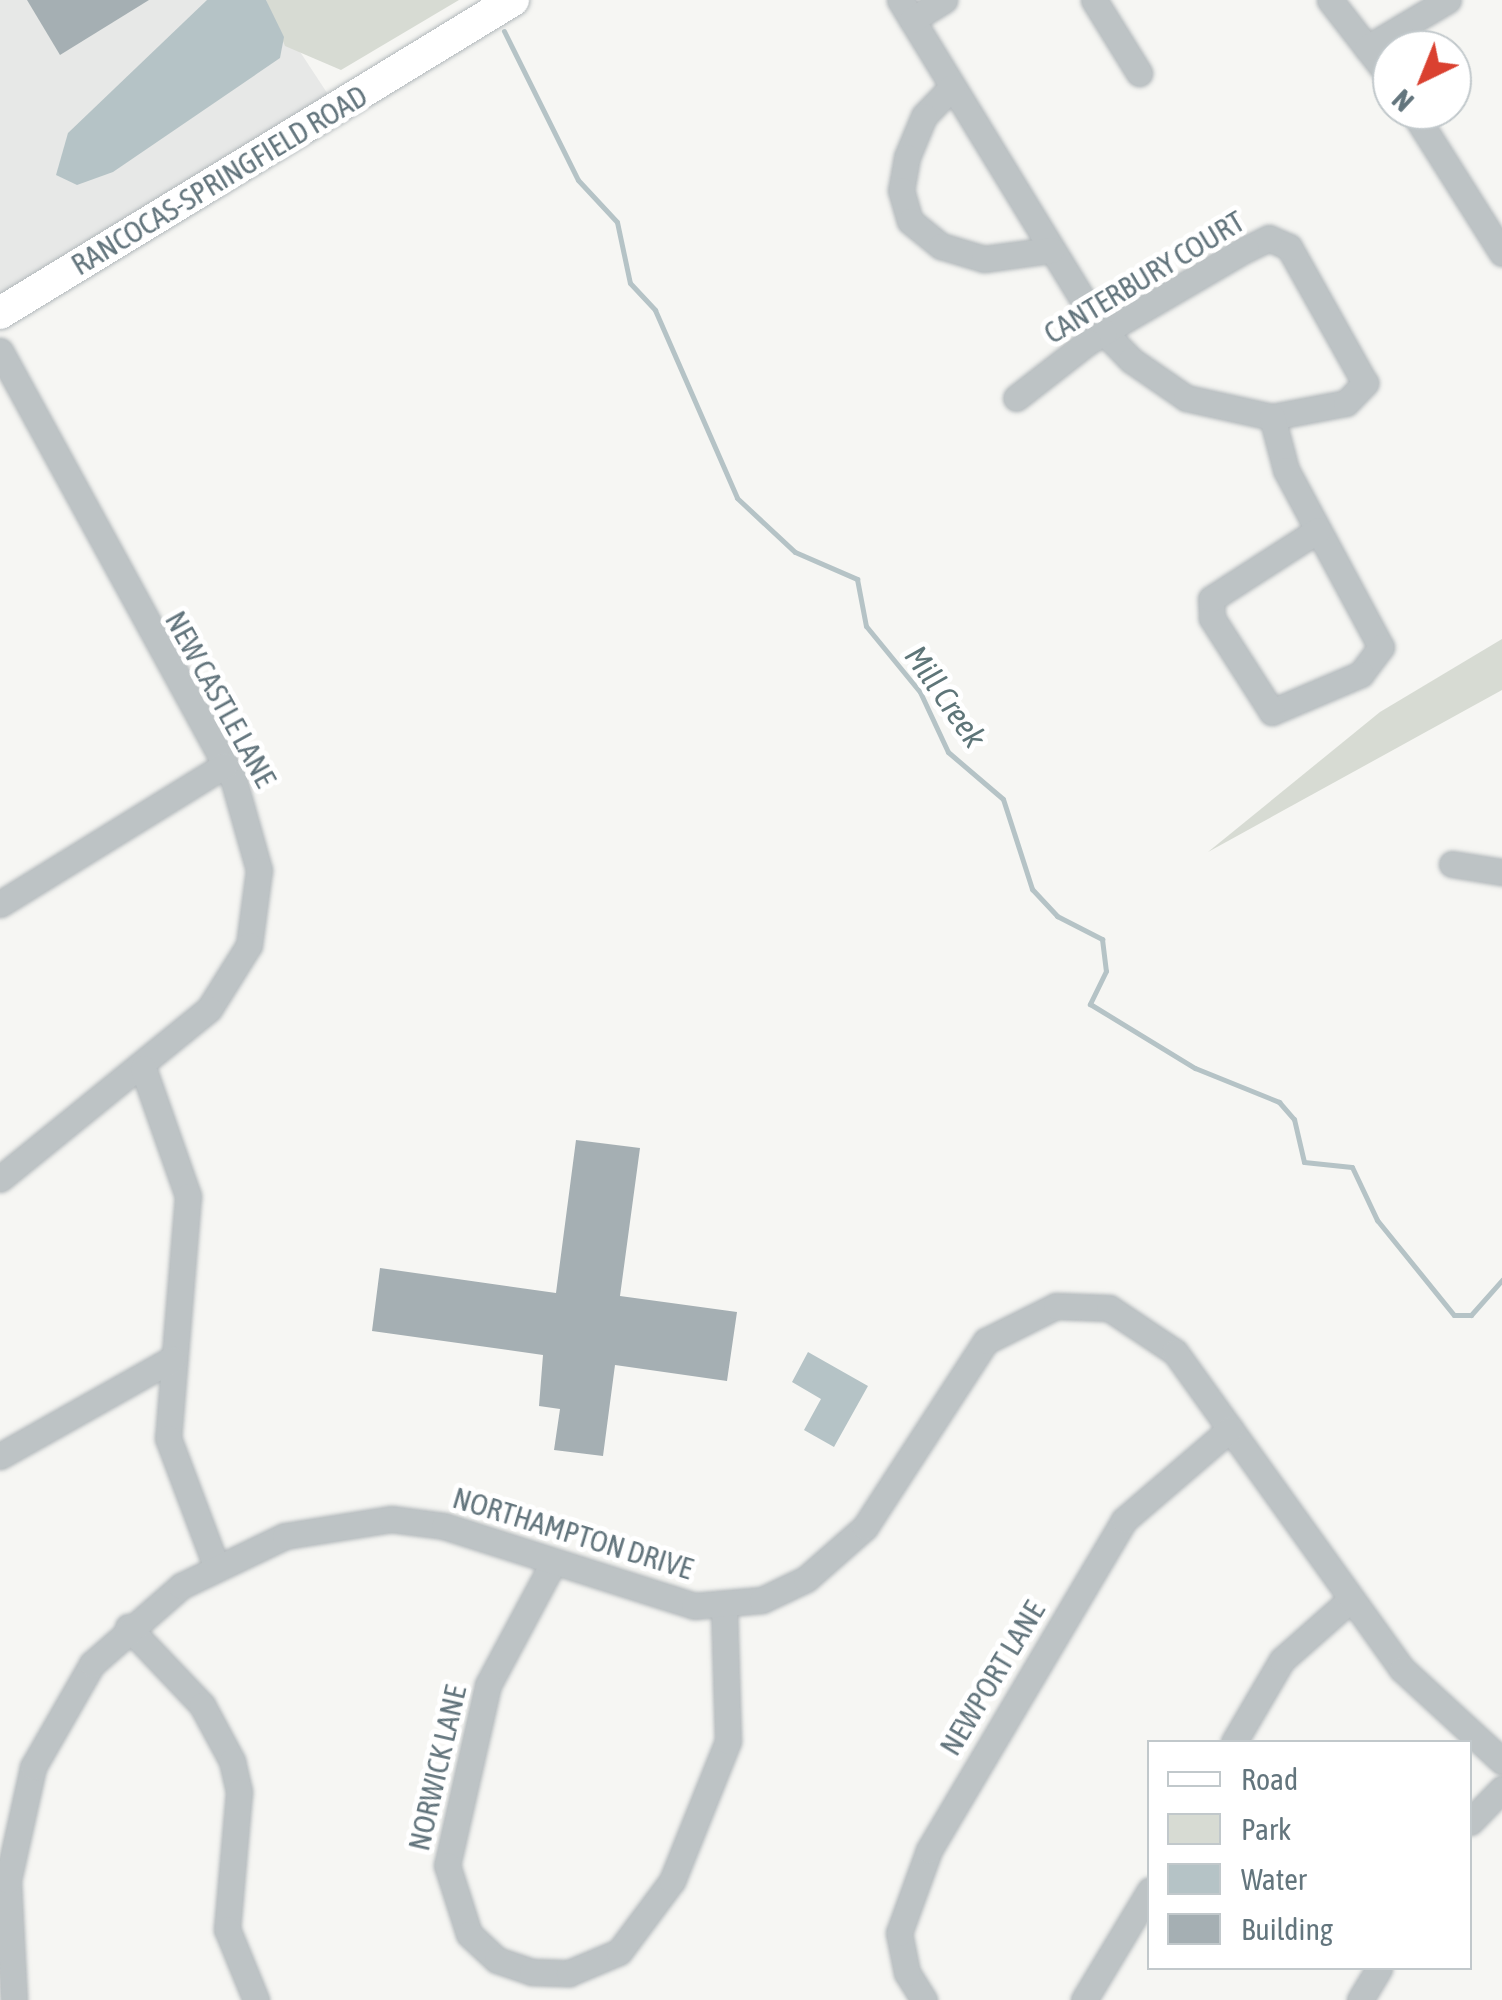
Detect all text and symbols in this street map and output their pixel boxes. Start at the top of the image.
north arrow [1372,30,1472,130]
street label: RANCOCAS-SPRINGFIELD ROAD [65,77,373,283]
text: N [1386,83,1420,118]
street label: CANTERBURY COURT [1037,203,1251,351]
street label: NEW CASTLE LANE [158,605,284,793]
water label: Mill Creek [896,639,994,755]
street label: NORTHAMPTON DRIVE [449,1479,697,1587]
street label: NEWPORT LANE [932,1594,1052,1762]
street label: NORWICK LANE [401,1682,473,1854]
legend [1147,1740,1472,1970]
text: Road [1241,1762,1298,1796]
text: Park [1241,1812,1291,1846]
text: Water [1241,1862,1307,1896]
text: Building [1241,1912,1333,1946]

